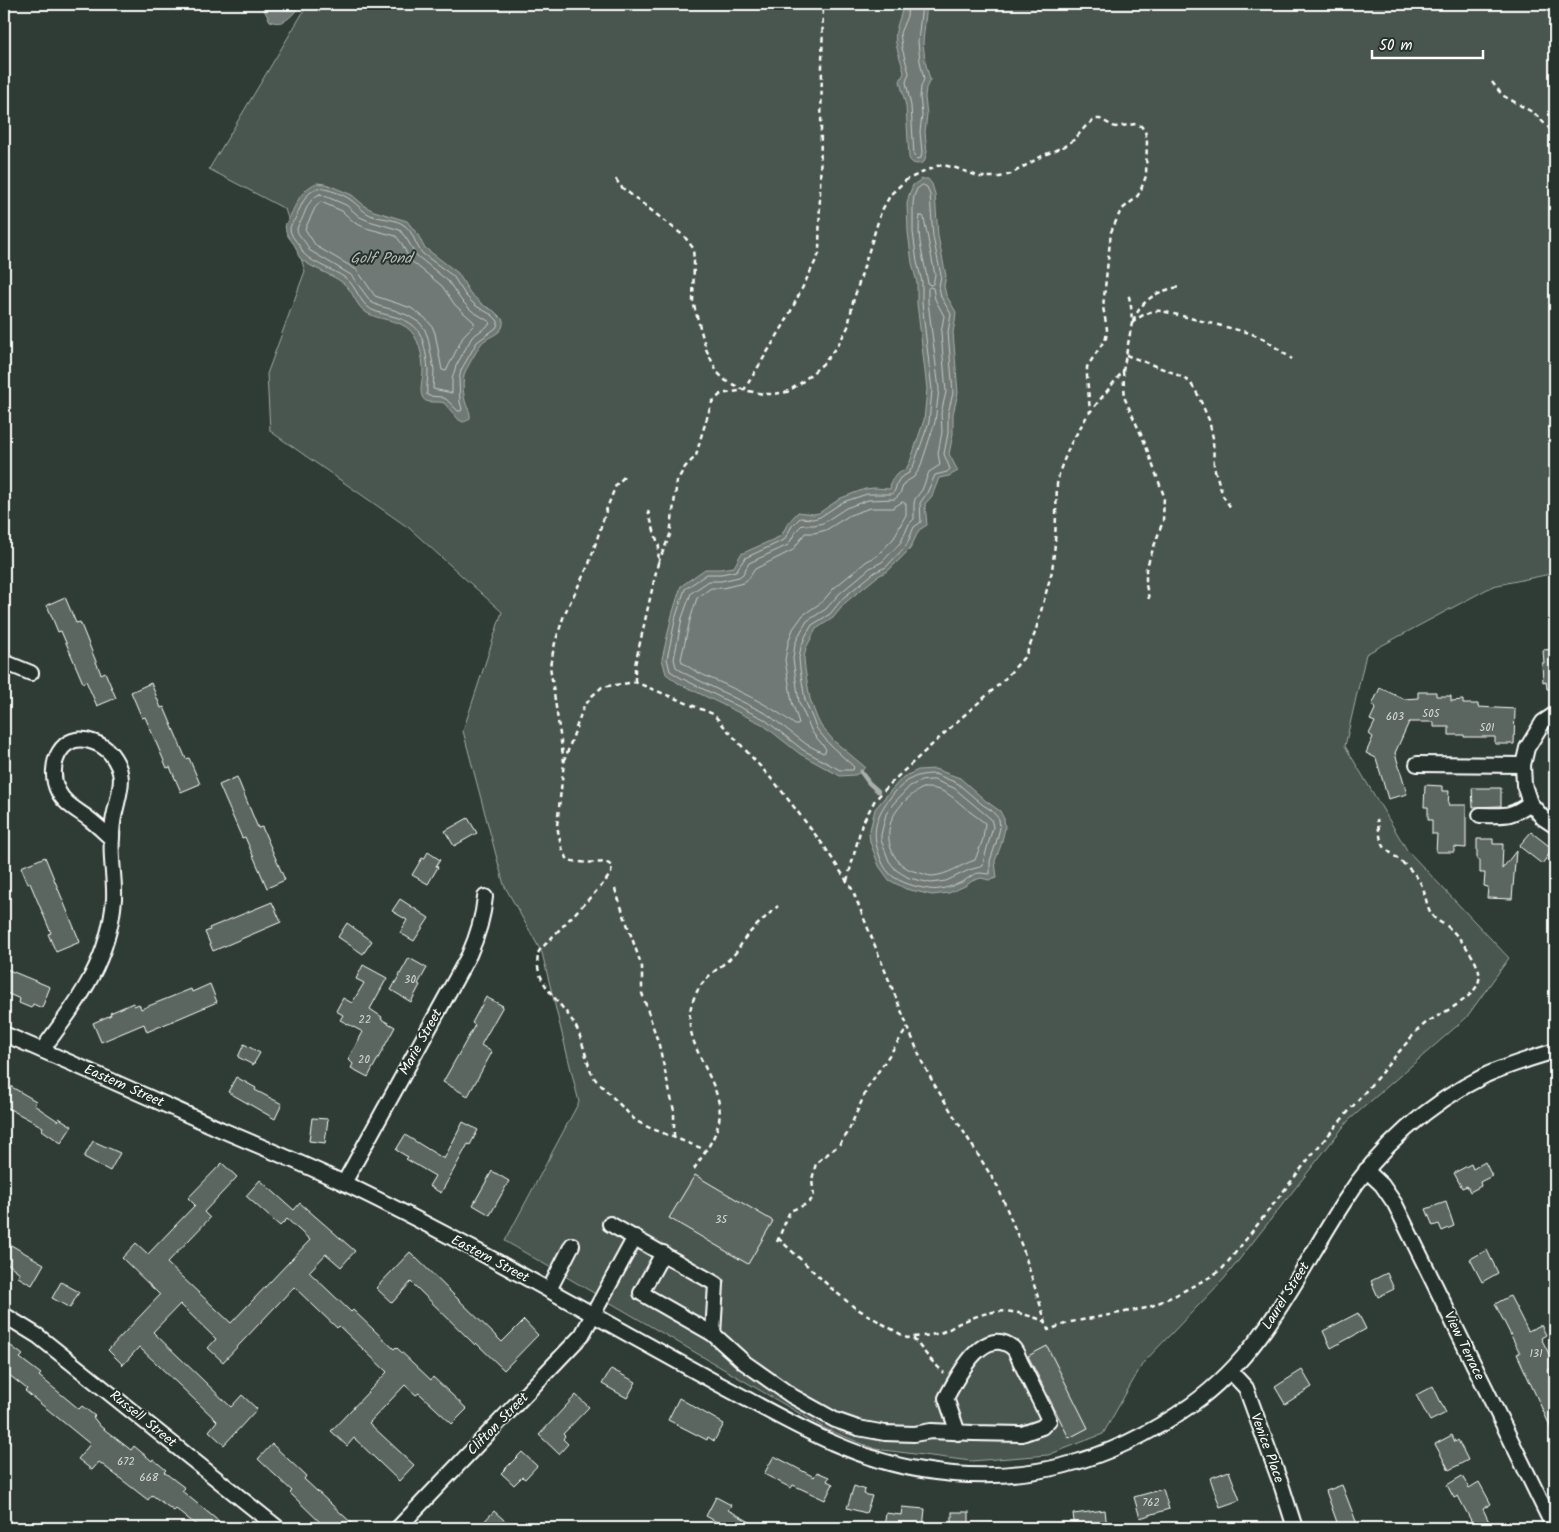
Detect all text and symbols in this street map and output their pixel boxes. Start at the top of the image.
scale bar [1372,28,1483,60]
text: 50 m [1379,34,1413,58]
water label: Golf Pond [350,247,415,271]
house number: 505 [1422,705,1441,723]
house number: 603 [1386,708,1404,726]
house number: 501 [1480,719,1494,737]
house number: 30 [404,971,416,989]
street label: Marie Street [394,1004,449,1079]
house number: 22 [359,1011,371,1029]
house number: 20 [358,1051,370,1069]
street label: Eastern Street [80,1059,168,1114]
house number: 35 [715,1211,728,1229]
street label: Eastern Street [447,1229,533,1289]
street label: Laurel Street [1256,1257,1316,1334]
street label: View Terrace [1438,1308,1490,1385]
house number: 131 [1529,1345,1543,1363]
street label: Russell Street [105,1385,182,1453]
street label: Clifton Street [462,1387,534,1461]
street label: Venice Place [1244,1410,1290,1487]
house number: 672 [117,1453,135,1471]
house number: 668 [140,1469,159,1487]
house number: 762 [1142,1494,1160,1512]

